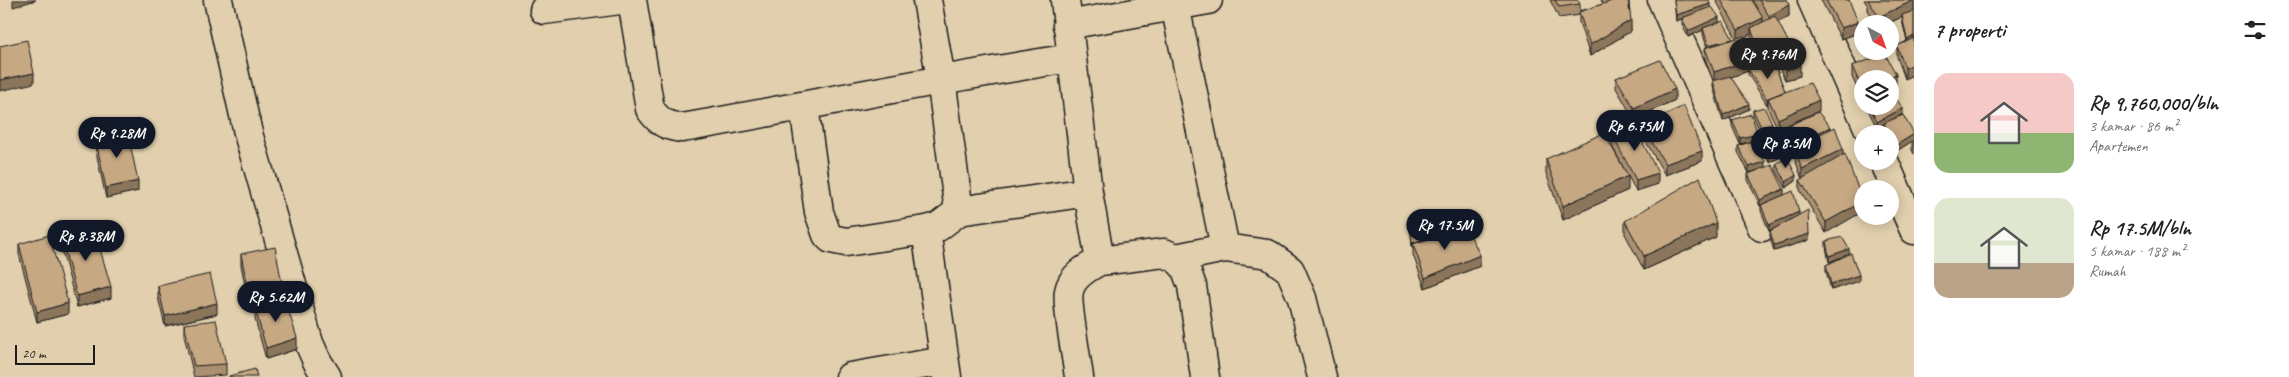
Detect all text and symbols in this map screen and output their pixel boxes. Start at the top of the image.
north arrow [1854,15,1899,60]
map controls [1854,15,1899,225]
icon: filters [2241,16,2269,44]
text: 7 properti [1934,17,2005,43]
pin: Rp 9.76M [1716,38,1820,80]
text: Rp 9.76M [1740,44,1796,64]
button: layers [1854,70,1899,115]
text: Rp 9,760,000/bln [2089,90,2218,116]
icon: home [1974,93,2034,153]
pin: Rp 6.75M [1583,110,1687,152]
pin: Rp 9.28M [65,116,169,159]
text: Rp 6.75M [1607,116,1663,136]
text: 3 kamar · 86 m² [2089,116,2178,136]
text: Rp 9.28M [89,123,145,143]
button: + [1854,125,1899,170]
pin: Rp 8.5M [1740,126,1832,169]
text: Rp 8.5M [1762,133,1810,153]
text: Apartemen [2089,136,2148,156]
button: − [1854,180,1899,225]
pin: Rp 17.5M [1393,208,1497,251]
text: Rp 17.5M [1417,215,1473,235]
text: Rp 17.5M/bln [2089,215,2191,241]
icon: home [1974,218,2034,278]
pin: Rp 8.38M [34,220,138,262]
text: Rp 8.38M [58,226,114,246]
text: 5 kamar · 188 m² [2089,241,2185,261]
text: Rumah [2089,261,2126,281]
pin: Rp 5.62M [224,280,328,323]
text: Rp 5.62M [248,287,304,307]
scale bar [15,342,95,365]
text: 20 m [22,345,46,362]

